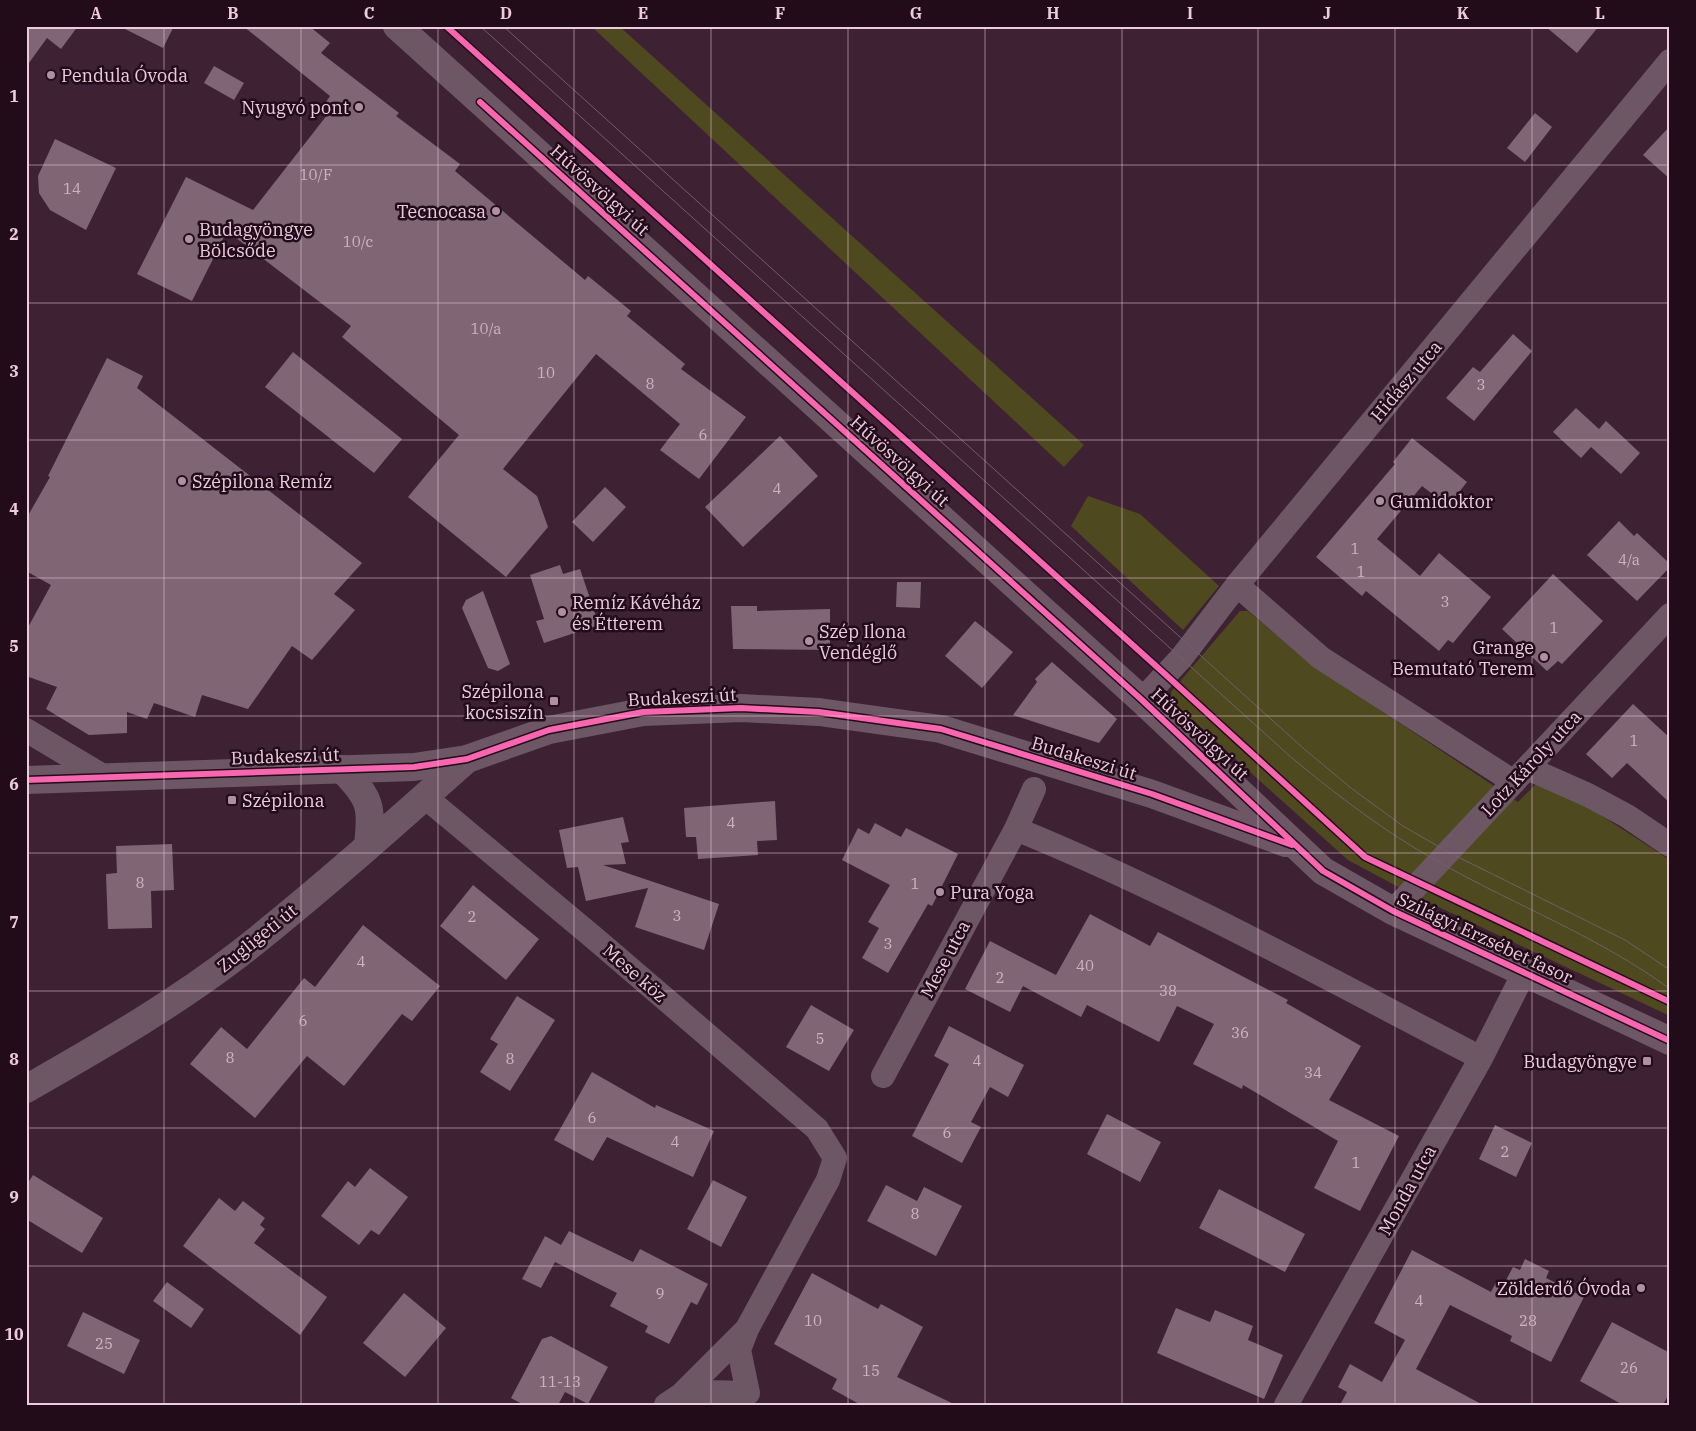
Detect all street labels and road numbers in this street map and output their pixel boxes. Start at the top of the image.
street label: Hűvösvölgyi út [546,139,654,241]
street label: Hidász utca [1365,336,1447,426]
street label: Hűvösvölgyi út [846,410,954,512]
street label: Budakeszi út [627,683,737,711]
street label: Hűvösvölgyi út [1146,683,1254,785]
street label: Lotz Károly utca [1476,705,1586,821]
street label: Budakeszi út [1029,731,1139,785]
street label: Budakeszi út [230,743,340,769]
street label: Szilágyi Erzsébet fasor [1394,887,1576,989]
street label: Zugligeti út [212,899,302,977]
street label: Mese utca [915,916,975,1002]
street label: Mese köz [598,939,672,1007]
street label: Monda utca [1373,1141,1441,1239]

